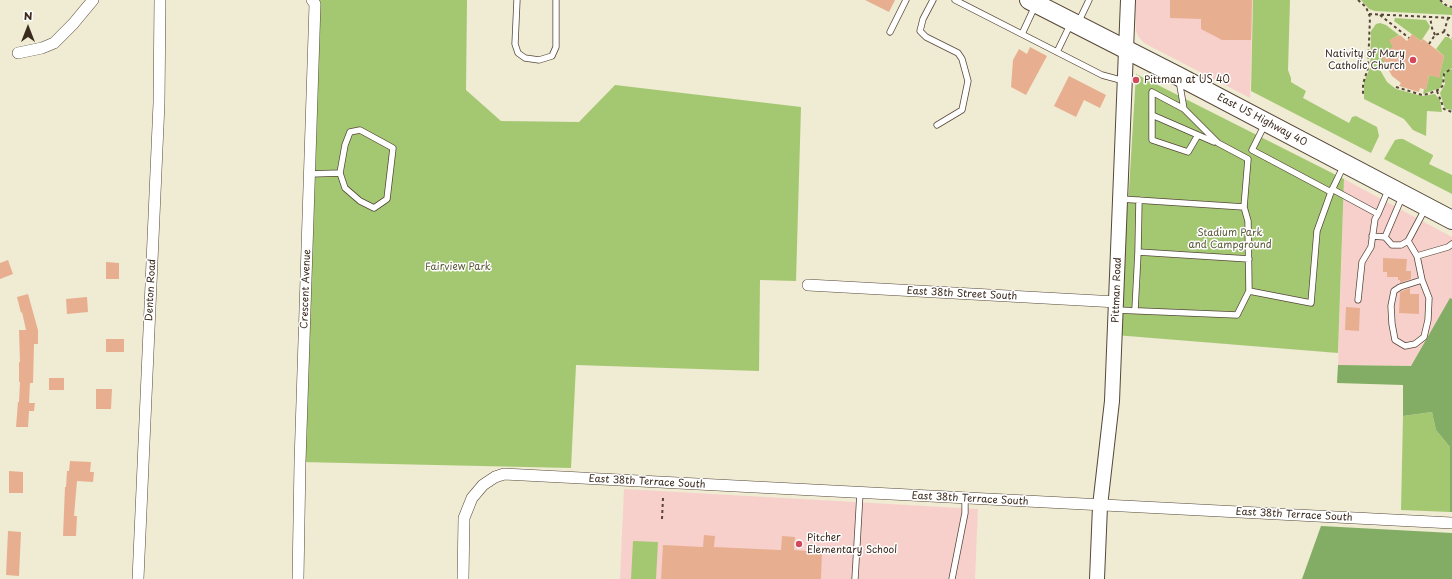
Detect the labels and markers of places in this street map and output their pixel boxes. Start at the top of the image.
place label: Nativity of Mary Catholic Church [1325,48,1405,72]
marker: Nativity of Mary Catholic Church [1408,55,1418,65]
place label: Pittman at US 40 [1144,74,1230,86]
marker: Pittman at US 40 [1131,75,1141,85]
place label: Pitcher Elementary School [807,532,897,556]
marker: Pitcher Elementary School [794,539,804,549]

